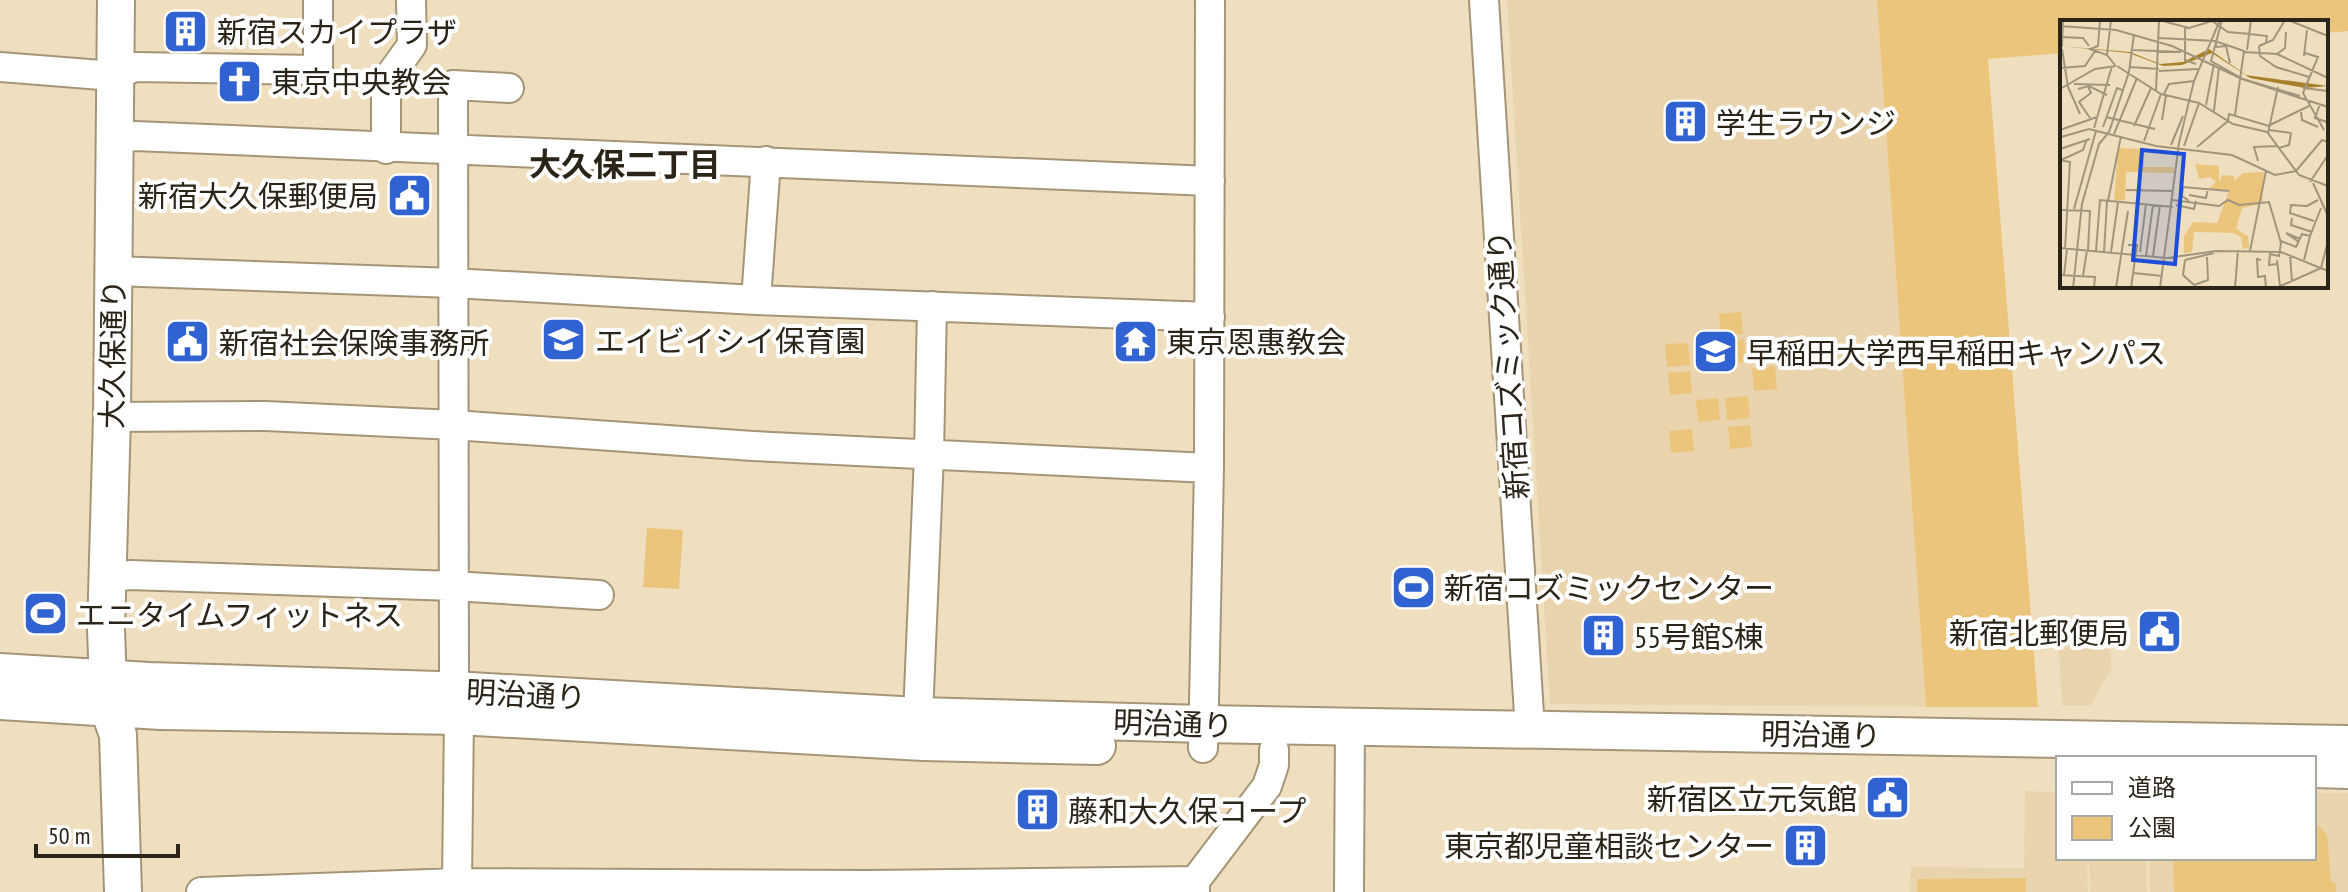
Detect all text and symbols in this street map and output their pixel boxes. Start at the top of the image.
building icon: 新宿スカイプラザ [162,7,210,55]
place label: 新宿スカイプラザ [217,12,457,51]
inset map [2060,20,2328,288]
church icon: 東京中央教会 [216,57,264,105]
place label: 東京中央教会 [271,62,451,101]
building icon: 学生ラウンジ [1661,98,1709,146]
place label: 学生ラウンジ [1716,103,1896,142]
district label: 大久保二丁目 [529,143,721,185]
public building icon: 新宿大久保郵便局 [385,171,433,219]
place label: 新宿大久保郵便局 [138,176,378,215]
street label: 新宿コズミック通り [1478,229,1536,501]
street label: 大久保通り [91,279,133,429]
school or university icon: エイビイシイ保育園 [540,316,588,364]
temple icon: 東京恩惠敎会 [1111,317,1159,365]
public building icon: 新宿社会保険事務所 [164,318,212,366]
place label: エイビイシイ保育園 [595,321,865,360]
place label: 東京恩惠敎会 [1166,322,1346,361]
place label: 新宿社会保険事務所 [219,323,489,362]
school or university icon: 早稲田大学西早稲田キャンパス [1691,328,1739,376]
place label: 早稲田大学西早稲田キャンパス [1746,333,2166,372]
sports icon: 新宿コズミックセンター [1389,563,1437,611]
place label: 新宿コズミックセンター [1444,568,1774,607]
sports icon: エニタイムフィットネス [21,590,69,638]
place label: エニタイムフィットネス [76,595,403,634]
public building icon: 新宿北郵便局 [2136,608,2184,656]
building icon: 55号館S棟 [1579,612,1627,660]
place label: 新宿北郵便局 [1949,613,2129,652]
place label: 55号館S棟 [1634,617,1764,656]
street label: 明治通り [465,671,587,717]
street label: 明治通り [1112,701,1234,745]
street label: 明治通り [1761,713,1881,755]
legend [2056,756,2316,860]
text: 道路 [2128,772,2176,803]
public building icon: 新宿区立元気館 [1864,774,1912,822]
place label: 新宿区立元気館 [1647,779,1857,818]
building icon: 藤和大久保コープ [1013,786,1061,834]
place label: 藤和大久保コープ [1068,791,1306,830]
scale bar [36,808,178,858]
text: 公園 [2128,812,2176,843]
text: 50 m [48,820,90,851]
building icon: 東京都児童相談センター [1781,821,1829,869]
place label: 東京都児童相談センター [1444,826,1774,865]

